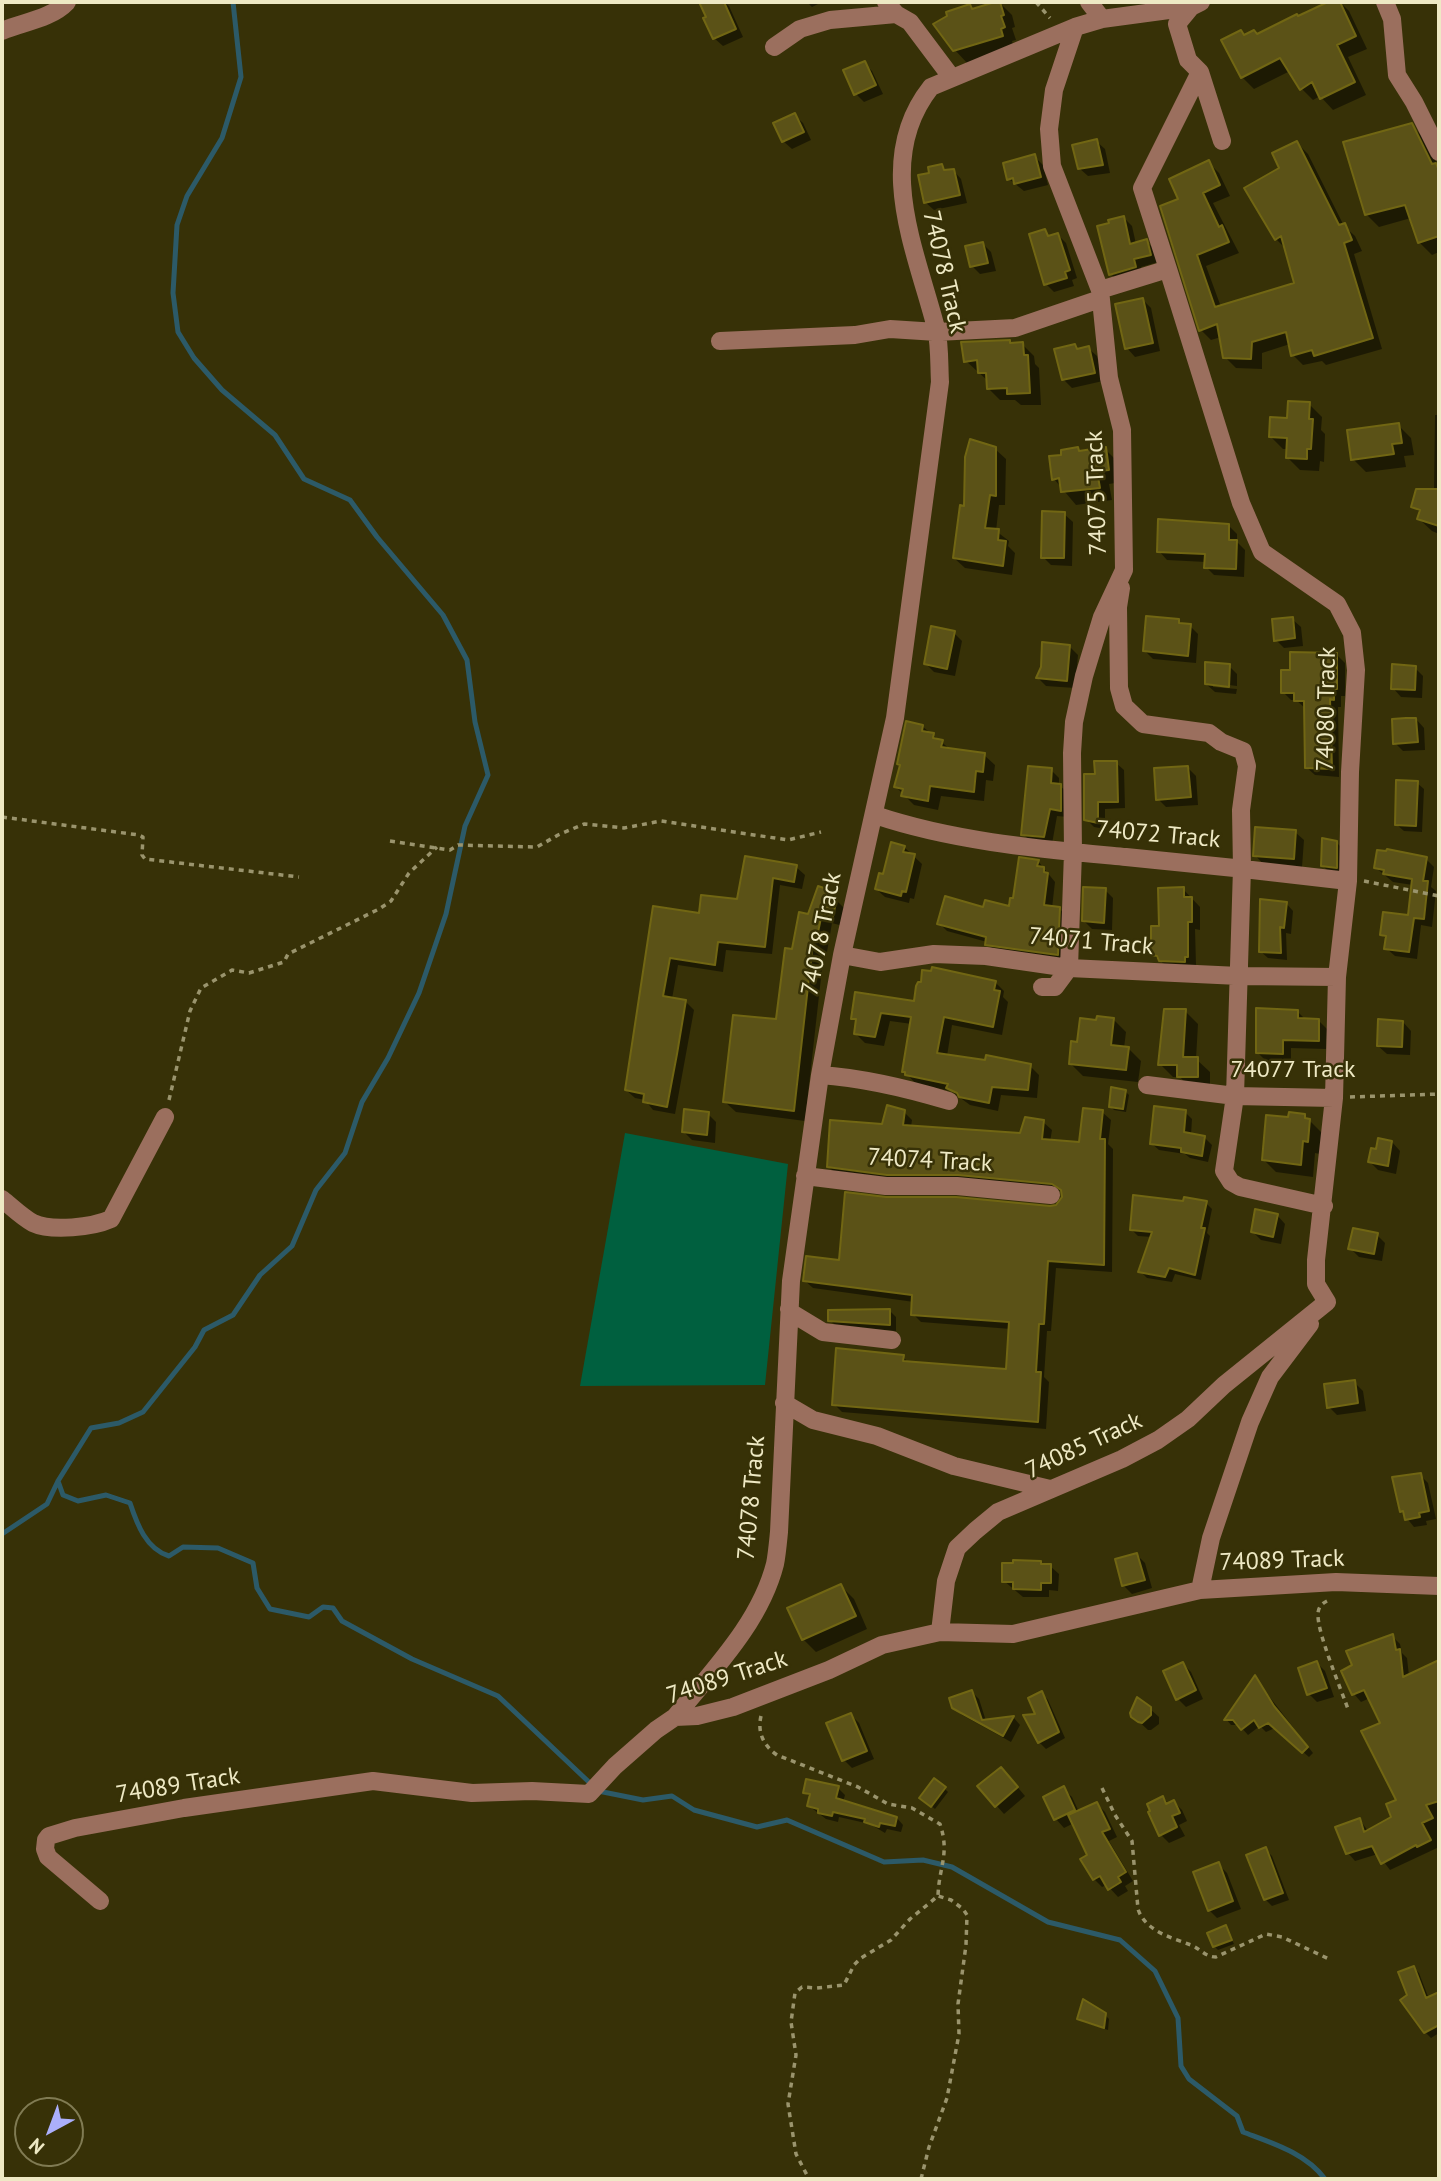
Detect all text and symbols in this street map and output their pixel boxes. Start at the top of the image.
street label: 74078 Track [916,208,972,336]
street label: 74075 Track [1080,430,1114,556]
street label: 74080 Track [1312,646,1342,772]
street label: 74072 Track [1094,815,1222,855]
street label: 74078 Track [796,870,848,998]
street label: 74071 Track [1027,922,1155,962]
street label: 74077 Track [1231,1056,1355,1084]
street label: 74074 Track [867,1143,993,1179]
street label: 74085 Track [1021,1407,1147,1485]
street label: 74078 Track [732,1434,772,1562]
street label: 74089 Track [1219,1544,1345,1578]
street label: 74089 Track [663,1645,791,1711]
street label: 74089 Track [114,1762,242,1810]
north arrow [14,2097,84,2167]
text: N [24,2133,49,2159]

